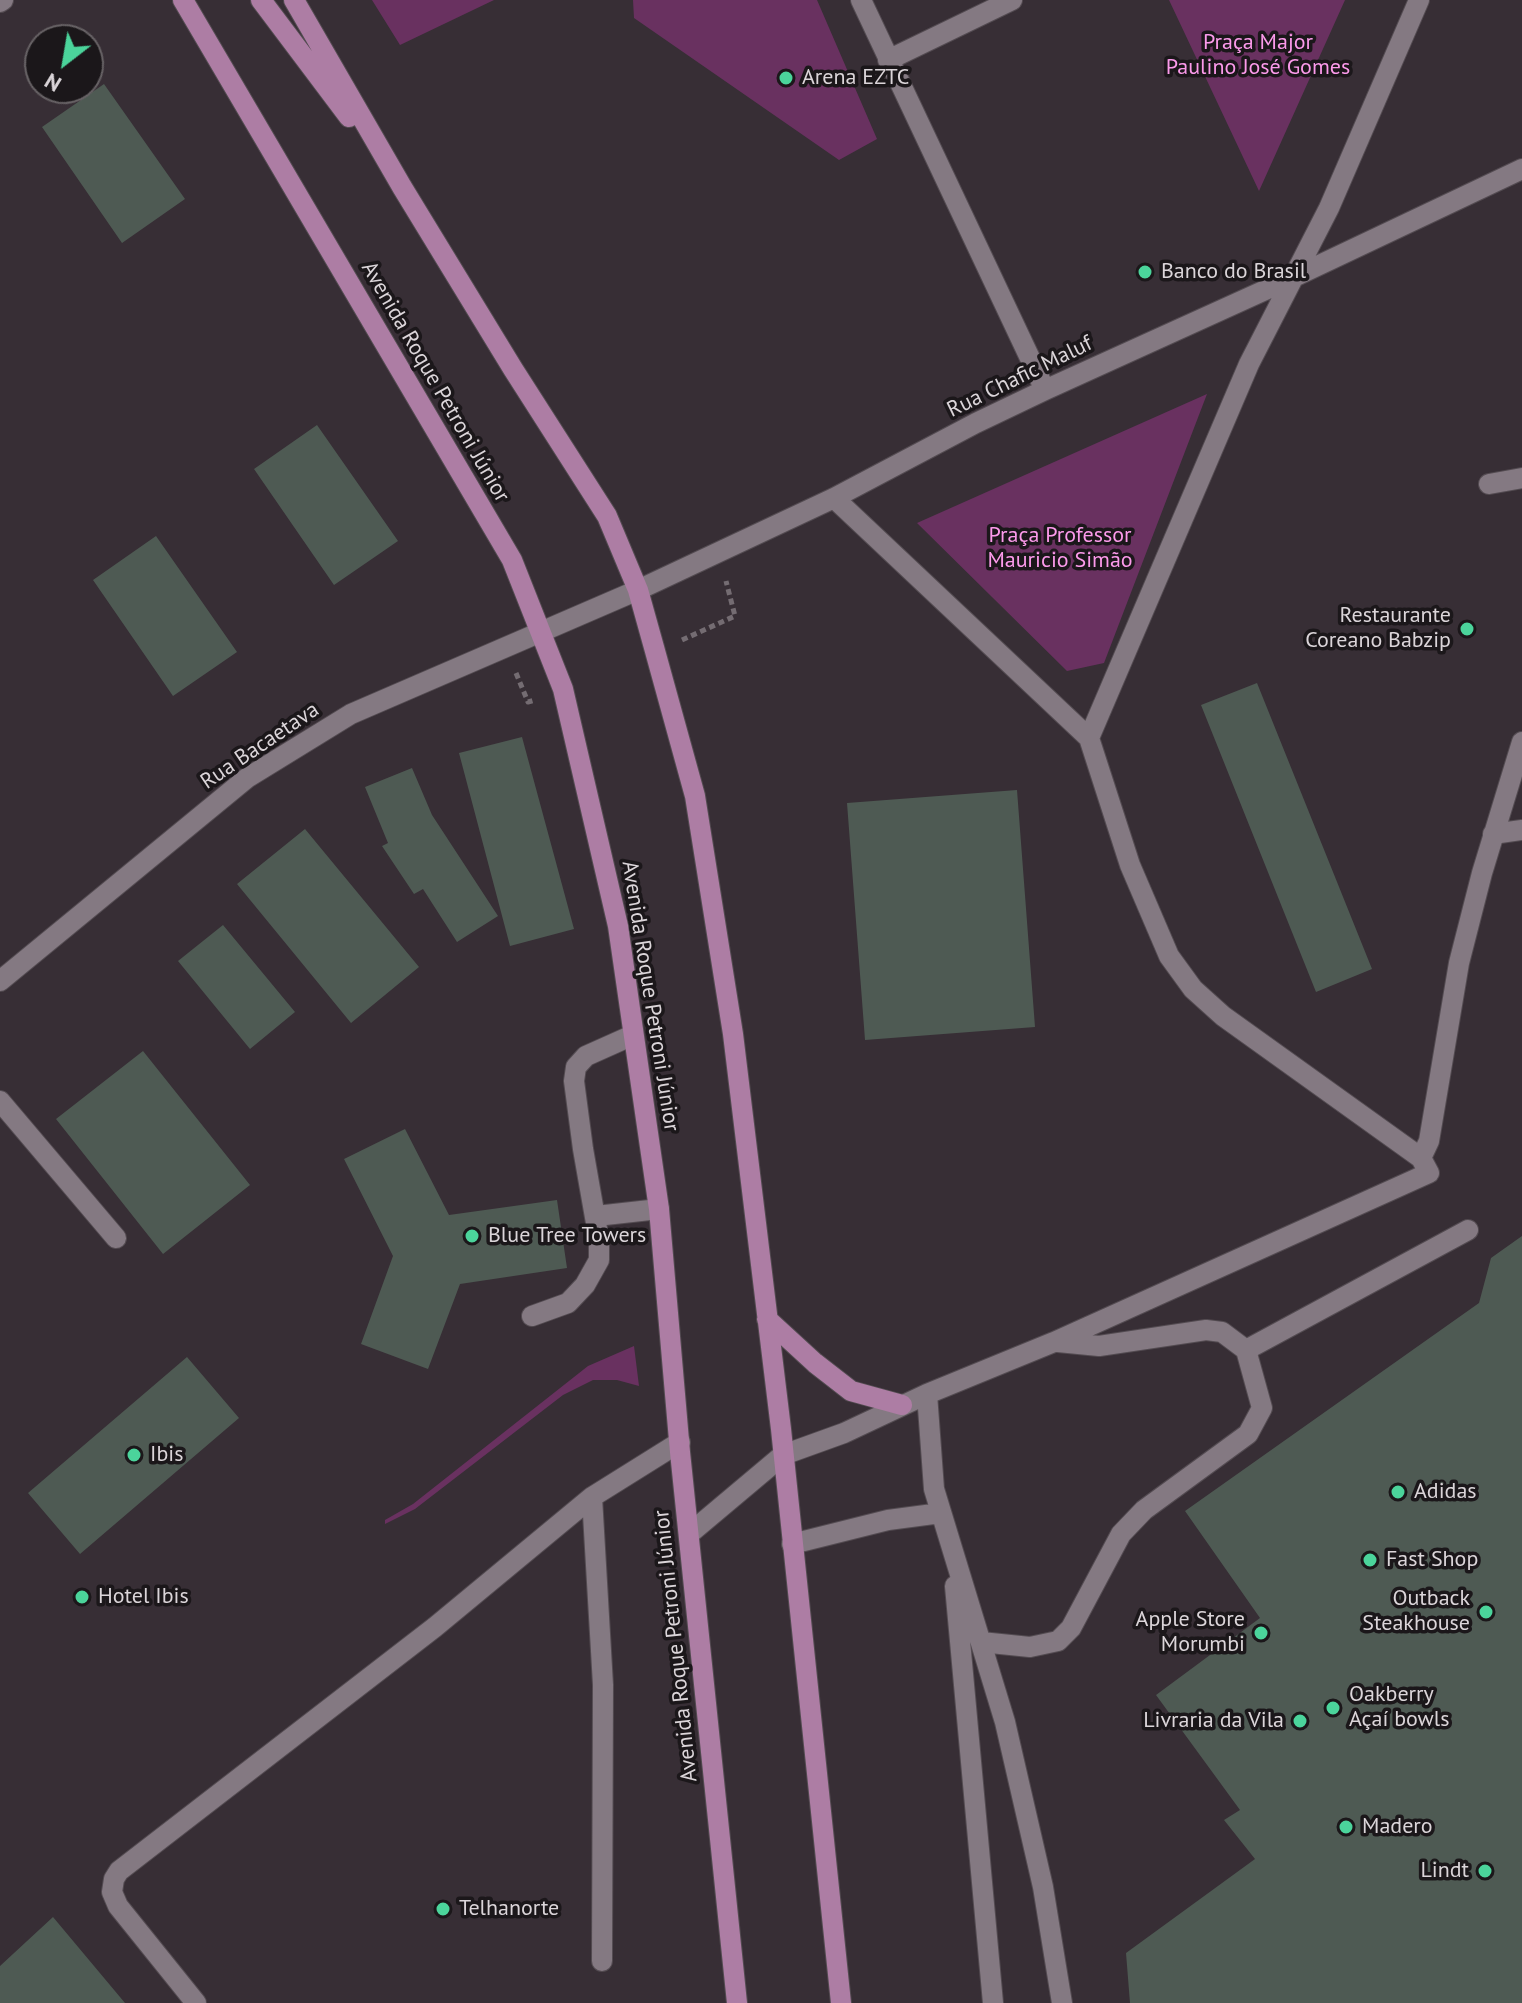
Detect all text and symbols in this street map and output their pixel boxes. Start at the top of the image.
north arrow [24,24,104,104]
park label: Praça Major Paulino José Gomes [1166,30,1350,82]
place label: Arena EZTC [802,65,909,91]
text: N [39,67,66,99]
marker: Arena EZTC [777,69,795,87]
street label: Avenida Roque Petroni Júnior [355,257,515,507]
place label: Banco do Brasil [1161,259,1306,285]
marker: Banco do Brasil [1136,263,1154,281]
street label: Rua Chafic Maluf [943,330,1097,424]
park label: Praça Professor Mauricio Simão [987,523,1133,574]
place label: Restaurante Coreano Babzip [1305,603,1451,654]
marker: Restaurante Coreano Babzip [1458,620,1476,638]
street label: Rua Bacaetava [196,697,324,795]
street label: Avenida Roque Petroni Júnior [616,859,684,1133]
place label: Blue Tree Towers [488,1223,646,1249]
marker: Blue Tree Towers [463,1227,481,1245]
place label: Ibis [150,1442,183,1468]
marker: Ibis [125,1446,143,1464]
place label: Adidas [1414,1479,1477,1505]
marker: Adidas [1389,1483,1407,1501]
street label: Avenida Roque Petroni Júnior [649,1509,703,1783]
place label: Fast Shop [1386,1547,1478,1573]
marker: Fast Shop [1361,1551,1379,1569]
place label: Hotel Ibis [98,1584,189,1610]
place label: Outback Steakhouse [1362,1586,1470,1638]
marker: Hotel Ibis [73,1588,91,1606]
marker: Outback Steakhouse [1477,1603,1495,1621]
place label: Apple Store Morumbi [1136,1607,1245,1658]
marker: Apple Store Morumbi [1252,1624,1270,1642]
place label: Oakberry Açaí bowls [1349,1682,1449,1734]
marker: Oakberry Açaí bowls [1324,1699,1342,1717]
place label: Livraria da Vila [1143,1708,1284,1734]
marker: Livraria da Vila [1291,1712,1309,1730]
place label: Madero [1362,1814,1433,1840]
marker: Madero [1337,1818,1355,1836]
place label: Lindt [1420,1858,1469,1884]
marker: Lindt [1476,1862,1494,1880]
place label: Telhanorte [459,1896,559,1922]
marker: Telhanorte [434,1900,452,1918]

